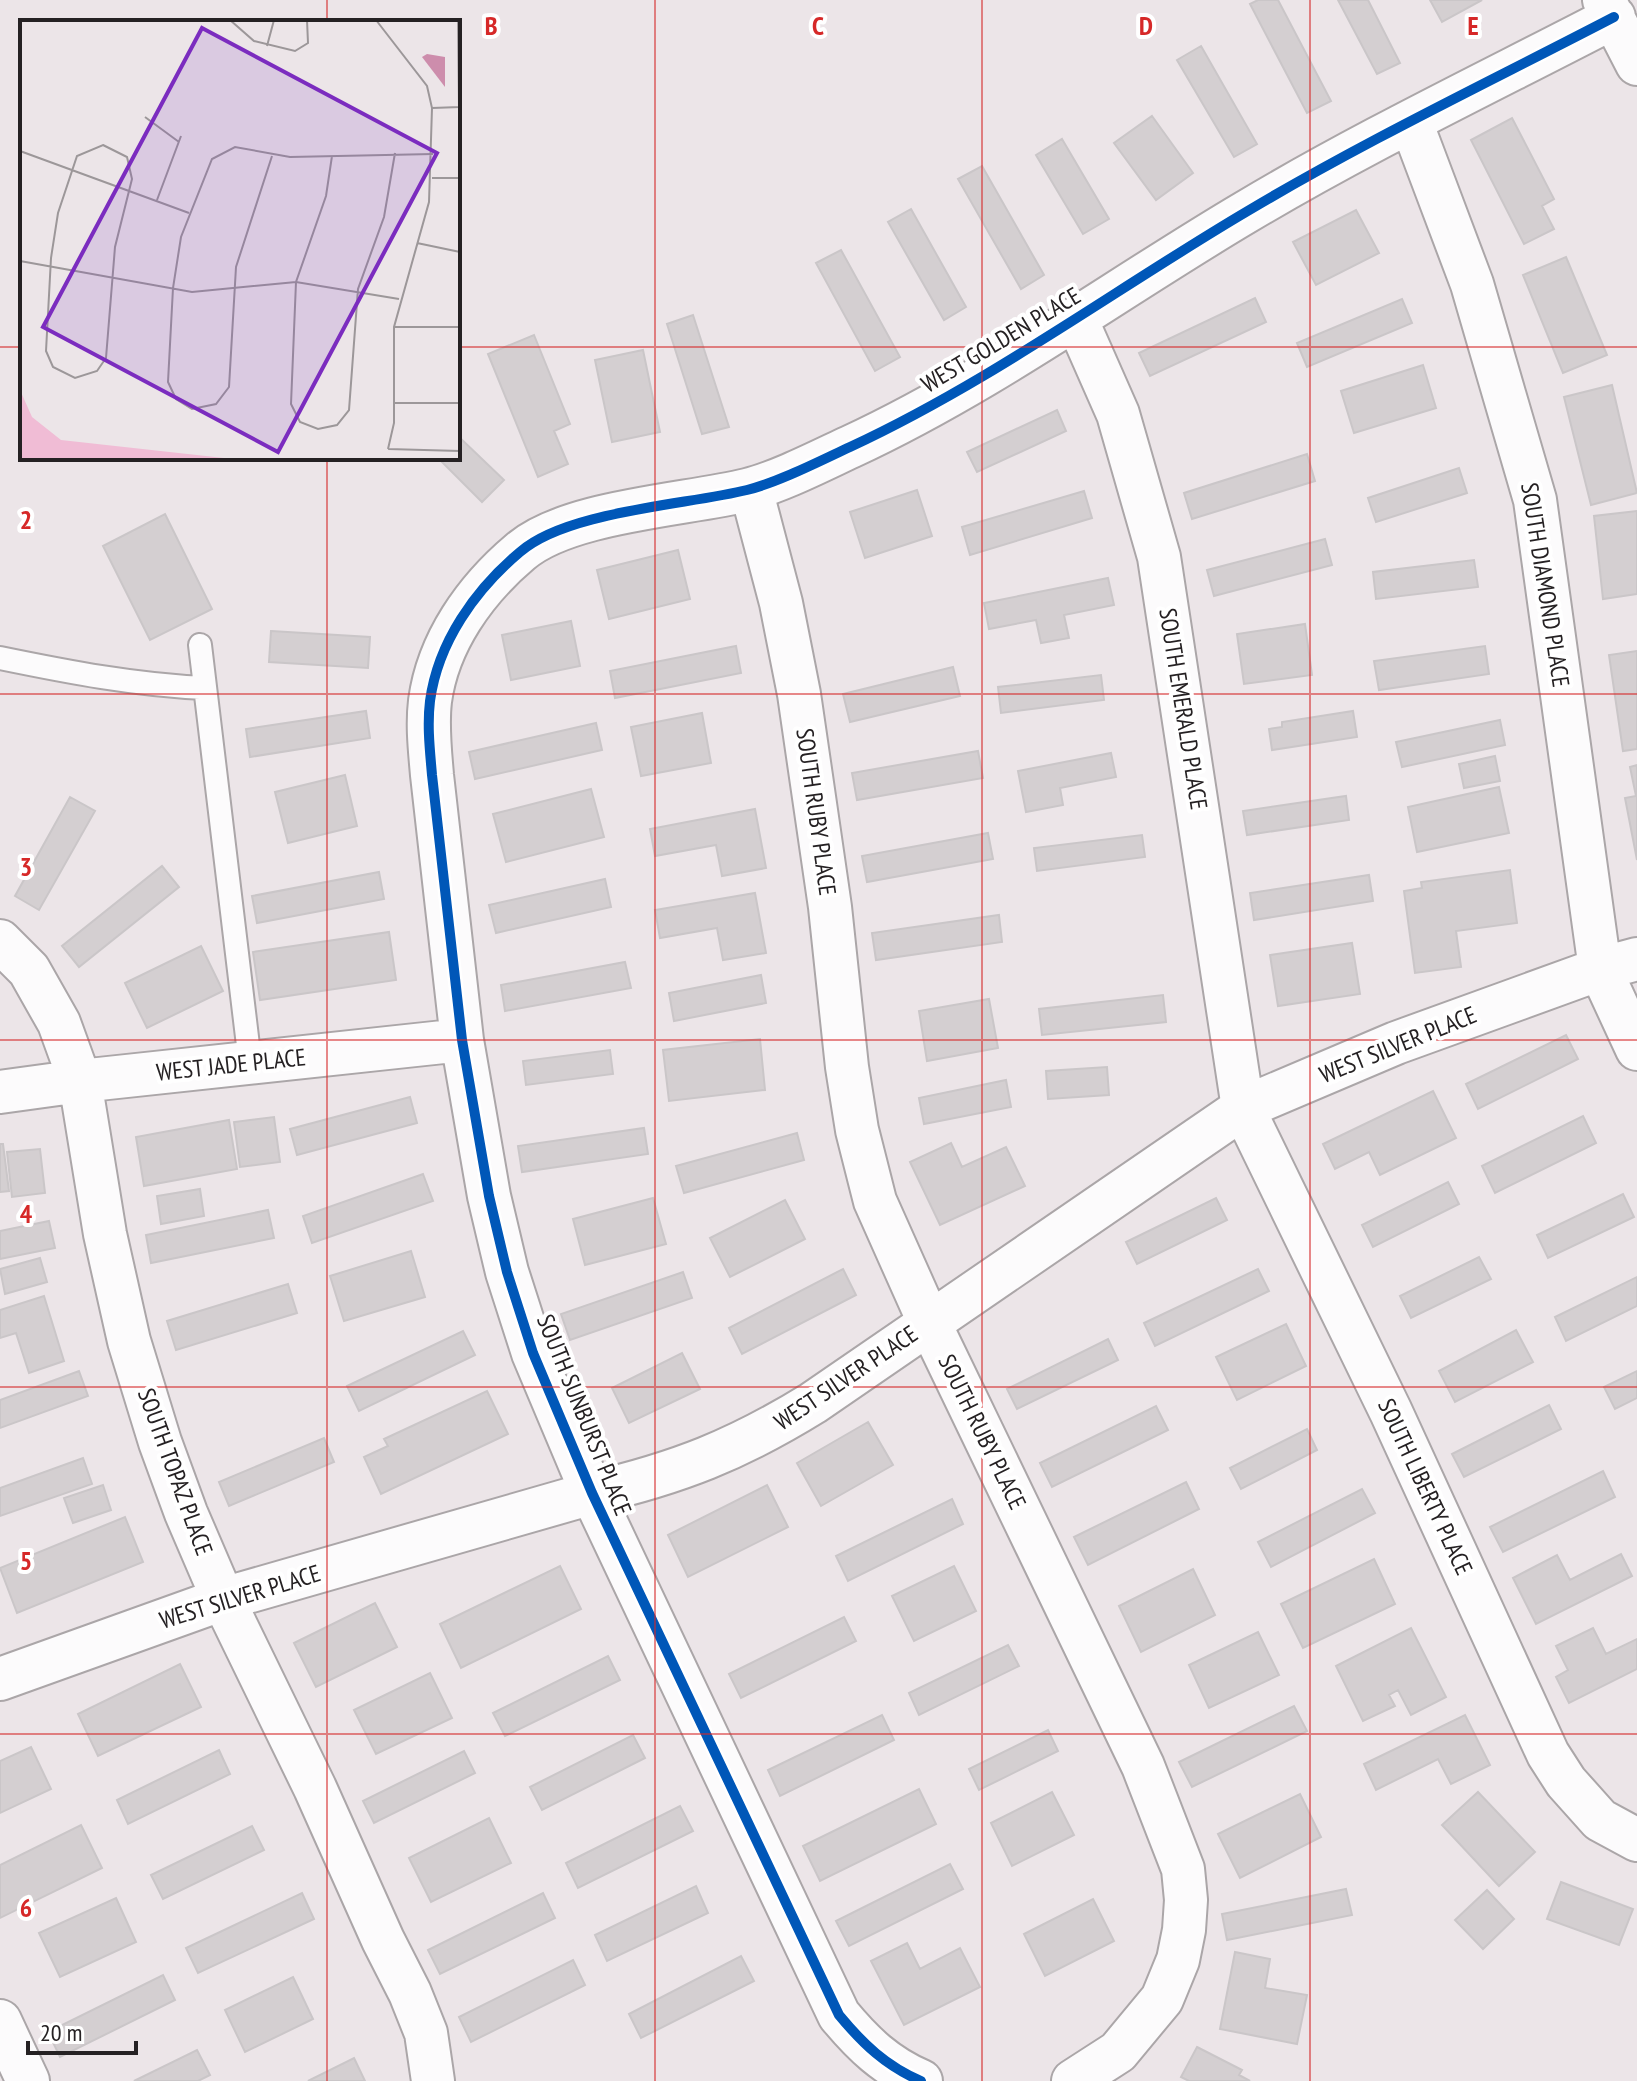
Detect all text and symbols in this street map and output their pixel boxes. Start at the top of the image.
text: B [485,9,498,42]
text: C [812,9,824,42]
text: D [1139,9,1153,42]
text: E [1467,9,1479,42]
inset map [20,20,460,460]
street label: WEST GOLDEN PLACE [915,280,1086,399]
street label: SOUTH DIAMOND PLACE [1514,481,1577,689]
text: 2 [20,503,32,536]
street label: SOUTH EMERALD PLACE [1152,606,1215,812]
street label: SOUTH RUBY PLACE [789,726,844,898]
text: 3 [20,850,32,883]
street label: WEST SILVER PLACE [1315,999,1481,1090]
street label: WEST JADE PLACE [155,1041,307,1088]
text: 4 [20,1197,33,1230]
street label: SOUTH SUNBURST PLACE [530,1310,639,1520]
street label: WEST SILVER PLACE [768,1318,923,1437]
street label: SOUTH RUBY PLACE [932,1349,1033,1514]
street label: SOUTH TOPAZ PLACE [131,1384,220,1560]
street label: SOUTH LIBERTY PLACE [1371,1394,1480,1580]
text: 5 [20,1544,32,1577]
street label: WEST SILVER PLACE [156,1557,324,1636]
text: 6 [20,1891,32,1924]
scale bar [28,2005,136,2055]
text: 20 m [40,2017,82,2048]

